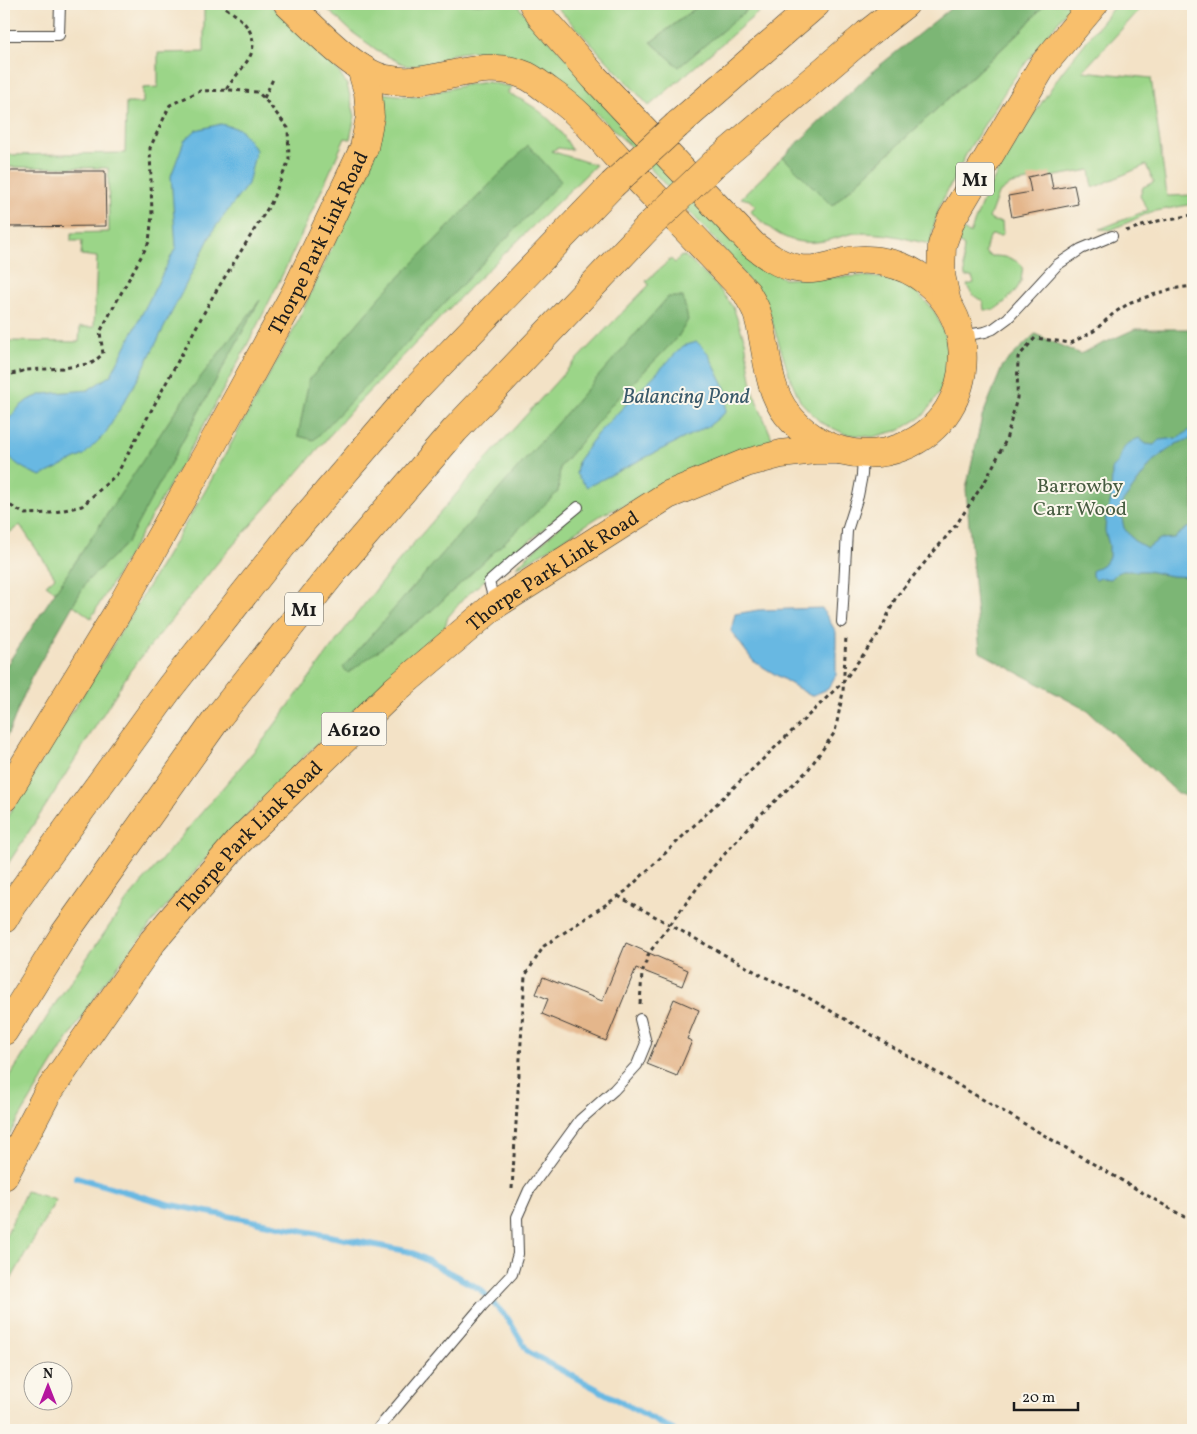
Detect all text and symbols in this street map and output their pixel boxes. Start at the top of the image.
street label: Thorpe Park Link Road [263,147,376,341]
road number: M1 [956,162,994,195]
water label: Balancing Pond [622,383,750,412]
park label: Barrowby Carr Wood [1033,473,1127,524]
street label: Thorpe Park Link Road [462,505,645,639]
road number: M1 [285,592,323,626]
road number: A6120 [322,712,386,746]
street label: Thorpe Park Link Road [171,755,330,920]
north arrow [22,1362,72,1412]
text: N [43,1365,53,1384]
scale bar [1014,1379,1078,1411]
text: 20 m [1022,1388,1055,1409]

